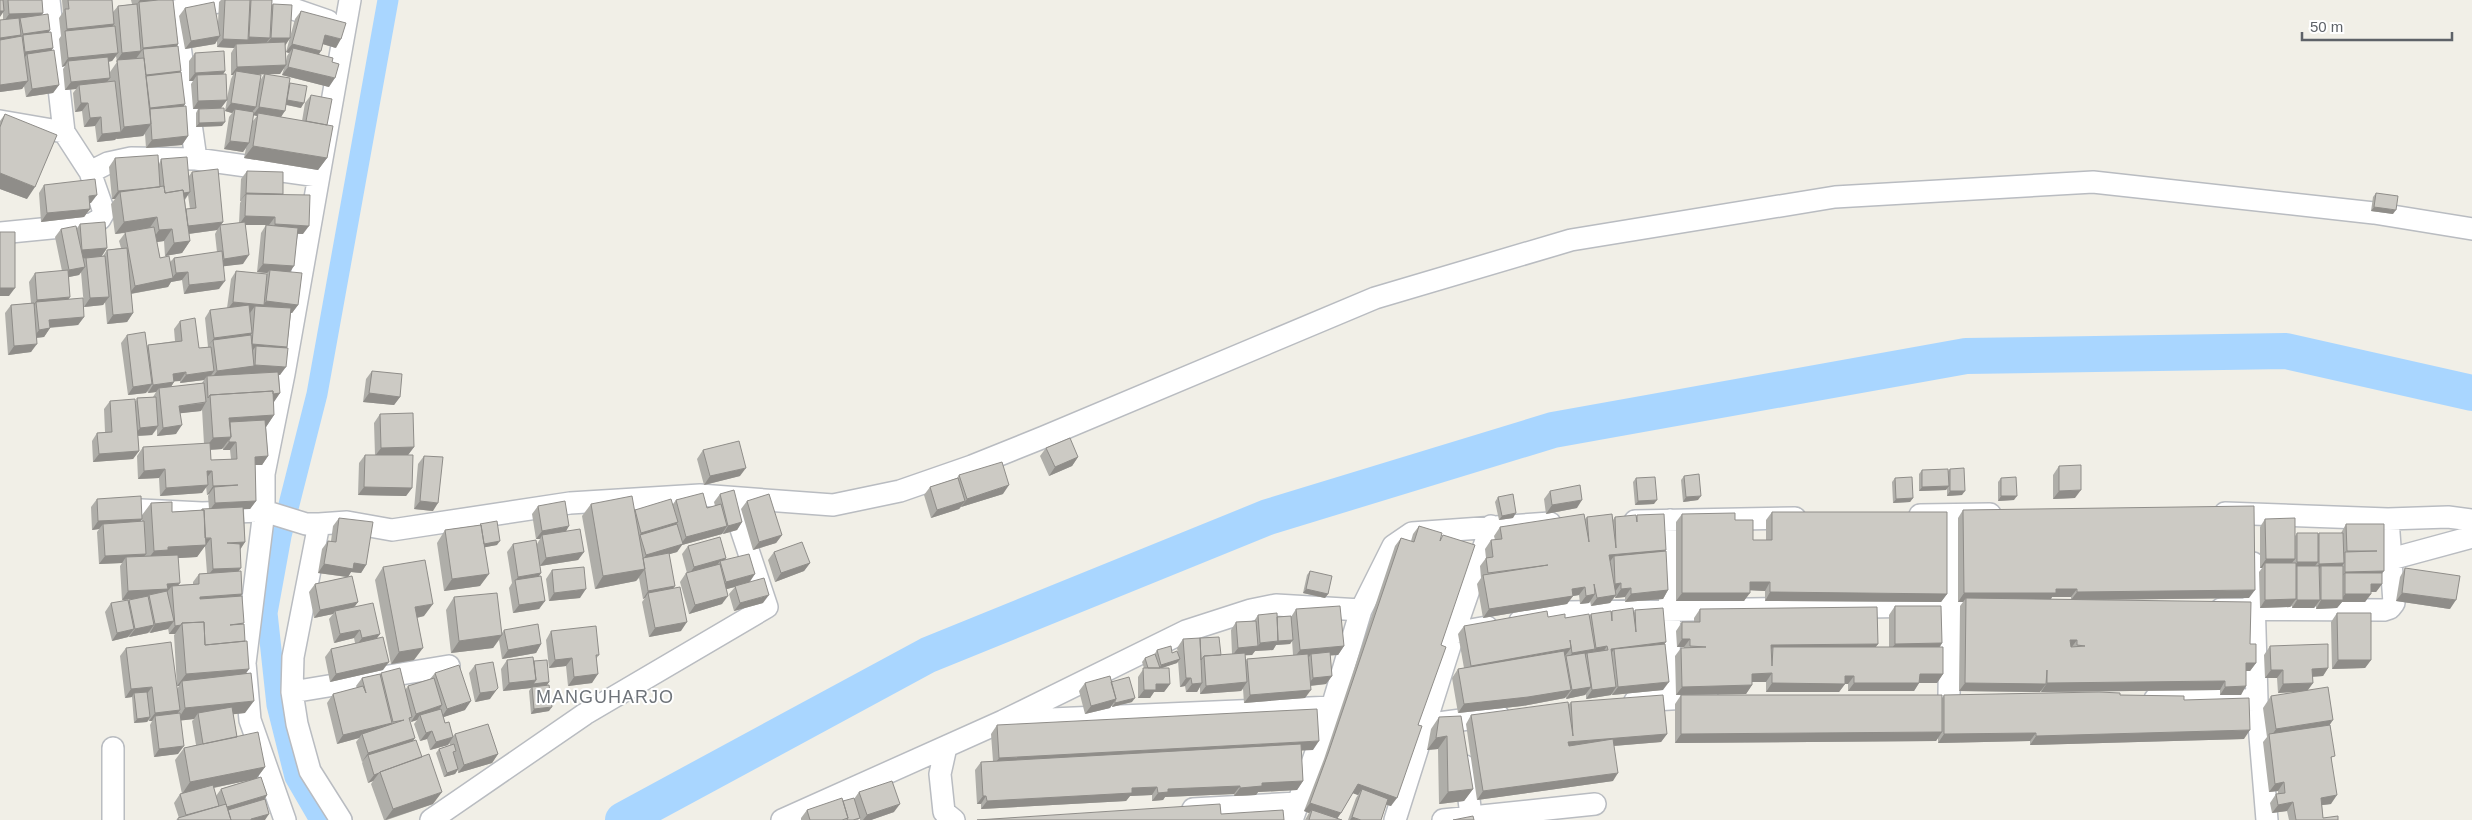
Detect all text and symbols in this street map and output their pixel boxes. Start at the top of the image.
scale bar [2302,10,2452,42]
text: 50 m [2310,18,2343,35]
district label: MANGUHARJO [536,687,674,707]

